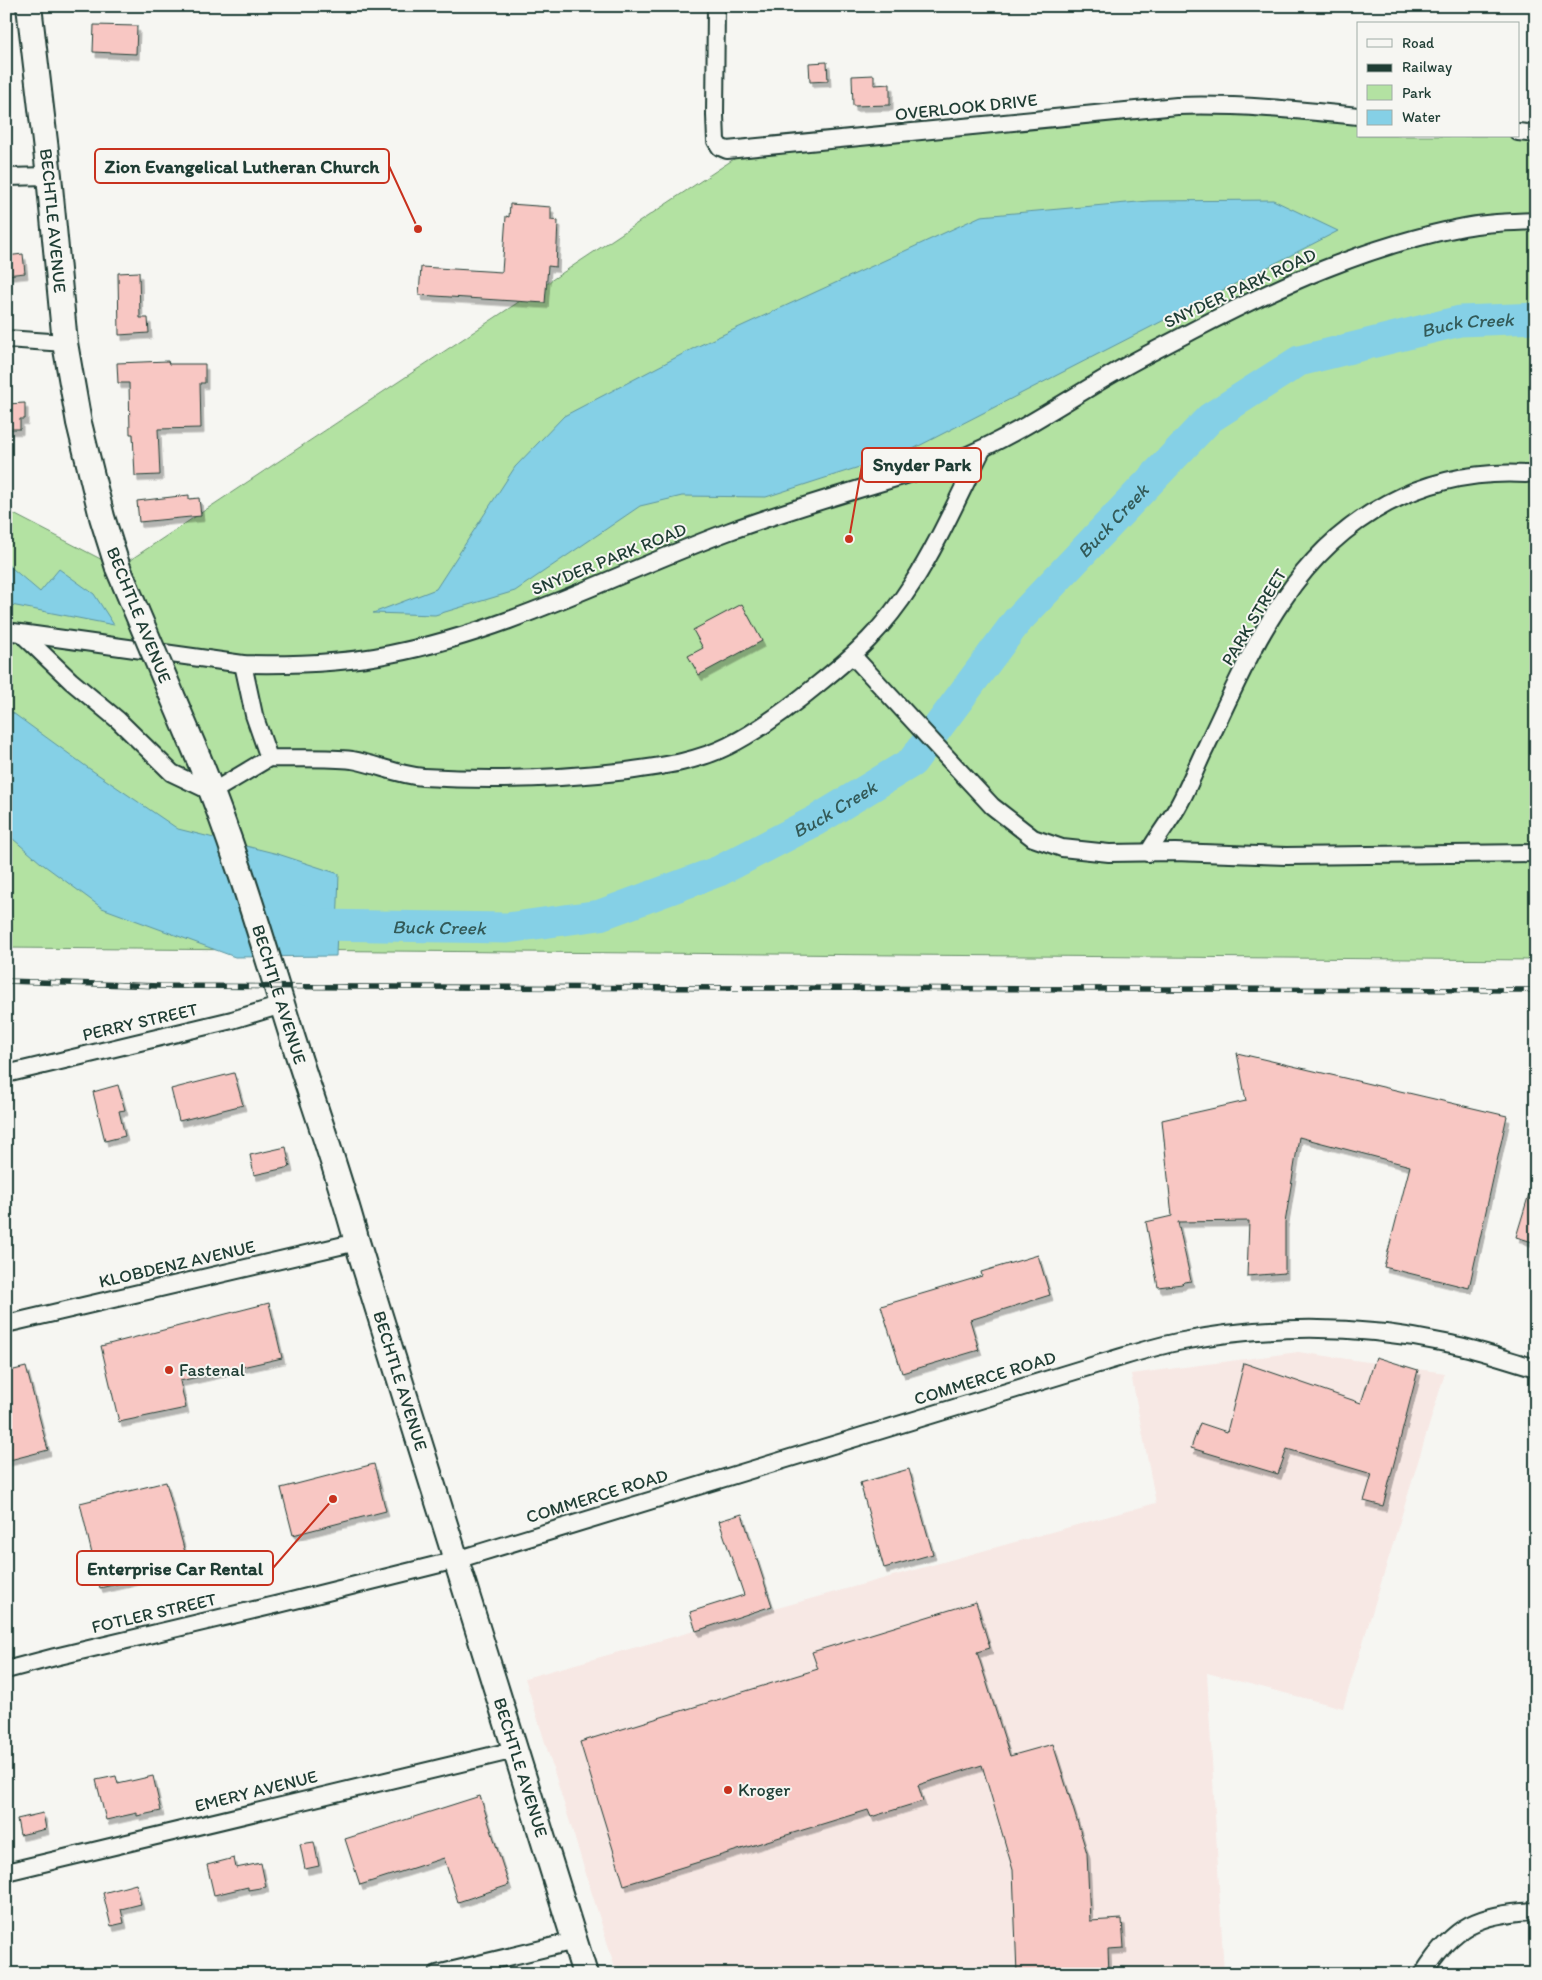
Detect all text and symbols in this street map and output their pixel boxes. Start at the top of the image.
legend [1357,22,1520,138]
text: Road [1402,34,1435,52]
text: Railway [1402,58,1452,76]
text: Park [1402,84,1432,102]
street label: OVERLOOK DRIVE [894,89,1038,125]
text: Water [1402,108,1441,126]
street label: BECHTLE AVENUE [35,147,71,294]
callout: Zion Evangelical Lutheran Church [95,149,389,183]
text: Zion Evangelical Lutheran Church [105,155,380,178]
street label: SNYDER PARK ROAD [1160,243,1320,333]
water label: Buck Creek [1419,307,1515,342]
callout: Snyder Park [862,448,981,482]
text: Snyder Park [873,453,972,476]
water label: Buck Creek [1072,478,1154,562]
street label: SNYDER PARK ROAD [528,518,690,600]
street label: BECHTLE AVENUE [102,544,176,686]
street label: PARK STREET [1216,564,1292,670]
water label: Buck Creek [789,774,881,842]
water label: Buck Creek [392,915,487,939]
street label: BECHTLE AVENUE [247,922,311,1067]
street label: PERRY STREET [80,998,200,1046]
street label: KLOBDENZ AVENUE [97,1235,257,1293]
street label: BECHTLE AVENUE [368,1308,432,1453]
street label: COMMERCE ROAD [911,1346,1059,1410]
place label: Fastenal [179,1359,245,1381]
marker: Fastenal [163,1364,175,1376]
street label: COMMERCE ROAD [523,1464,671,1528]
callout: Enterprise Car Rental [77,1551,273,1585]
text: Enterprise Car Rental [87,1557,264,1580]
street label: FOTLER STREET [89,1588,219,1638]
street label: BECHTLE AVENUE [489,1695,553,1840]
street label: EMERY AVENUE [192,1765,320,1817]
place label: Kroger [738,1779,791,1801]
marker: Kroger [722,1784,734,1796]

